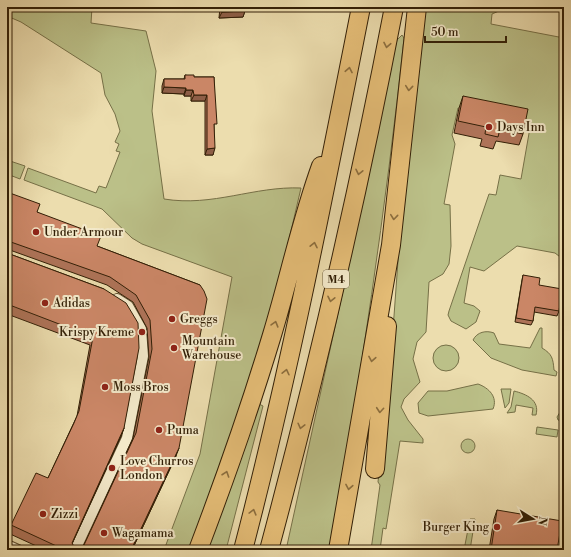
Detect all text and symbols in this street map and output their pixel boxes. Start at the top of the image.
scale bar [425,18,506,44]
text: 50 m [431,25,459,40]
one-way arrow [383,42,391,48]
one-way arrow [344,67,353,73]
one-way arrow [404,84,413,91]
place label: Days Inn [497,120,545,135]
marker: Days Inn [484,122,494,132]
one-way arrow [356,169,364,176]
one-way arrow [390,214,399,220]
place label: Under Armour [44,225,123,240]
marker: Under Armour [31,227,41,237]
one-way arrow [310,242,318,248]
road number: M4 [323,270,349,288]
place label: Adidas [52,296,90,311]
one-way arrow [328,296,336,302]
marker: Adidas [40,298,50,308]
place label: Greggs [180,312,218,327]
marker: Greggs [167,314,177,324]
one-way arrow [270,321,279,328]
place label: Krispy Kreme [59,325,134,340]
marker: Krispy Kreme [137,327,147,337]
place label: Mountain Warehouse [181,334,241,363]
marker: Mountain Warehouse [169,343,179,353]
one-way arrow [368,356,376,362]
one-way arrow [282,369,290,375]
place label: Moss Bros [113,380,169,395]
marker: Moss Bros [100,382,110,392]
one-way arrow [376,407,385,413]
one-way arrow [297,422,305,429]
place label: Puma [167,423,200,438]
marker: Puma [154,425,164,435]
place label: Love Churros London [120,454,193,483]
marker: Love Churros London [107,463,117,473]
one-way arrow [222,471,230,478]
one-way arrow [346,484,354,490]
north arrow [513,499,553,539]
place label: Zizzi [51,507,78,522]
marker: Zizzi [38,509,48,519]
one-way arrow [248,509,257,516]
text: N [534,515,550,527]
place label: Burger King [422,520,490,535]
marker: Burger King [492,522,502,532]
place label: Wagamama [111,526,175,541]
marker: Wagamama [99,528,109,538]

